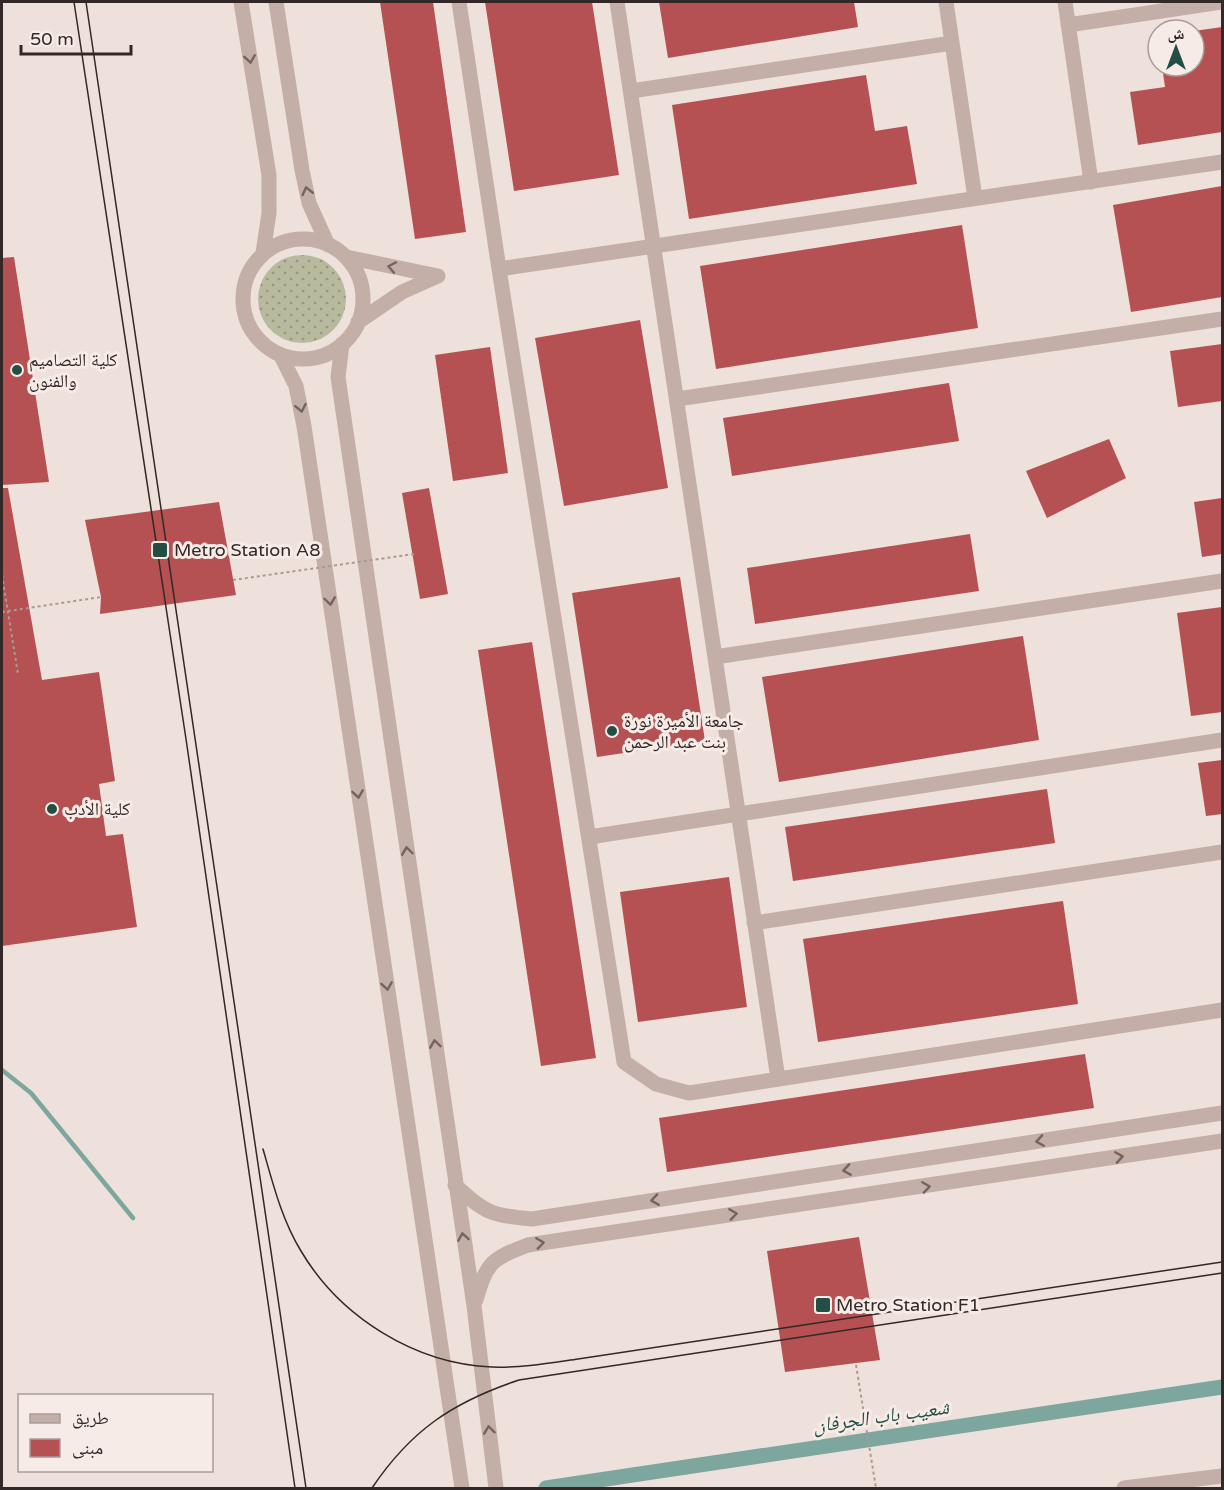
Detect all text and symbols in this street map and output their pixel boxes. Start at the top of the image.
scale bar [21,18,130,56]
north arrow [1146,18,1206,78]
text: ش [1168,24,1185,44]
text: 50 m [30,28,74,50]
one-way arrow [244,55,256,64]
one-way arrow [301,186,314,196]
one-way arrow [387,262,397,275]
place label: كلية التصاميم والفنون [29,349,118,392]
marker: كلية التصاميم والفنون [10,363,24,377]
one-way arrow [294,403,307,413]
place label: Metro Station A8 [174,539,321,561]
marker: Metro Station A8 [151,541,169,559]
one-way arrow [324,596,336,605]
place label: جامعة الأميرة نورة بنت عبد الرحمن [624,710,744,753]
marker: جامعة الأميرة نورة بنت عبد الرحمن [605,724,619,738]
one-way arrow [352,789,364,798]
place label: كلية الأدب [64,798,131,820]
marker: كلية الأدب [45,802,59,816]
one-way arrow [401,847,413,856]
one-way arrow [381,982,393,991]
one-way arrow [429,1040,441,1049]
one-way arrow [1035,1134,1045,1146]
one-way arrow [1114,1151,1123,1163]
one-way arrow [843,1164,852,1176]
one-way arrow [921,1181,930,1193]
one-way arrow [650,1194,659,1206]
one-way arrow [728,1209,737,1221]
one-way arrow [458,1233,470,1242]
one-way arrow [535,1237,545,1249]
place label: Metro Station F1 [836,1294,980,1316]
marker: Metro Station F1 [814,1296,832,1314]
legend [18,1394,213,1472]
water label: شعيب باب الجرفان [812,1395,952,1438]
text: طريق [72,1407,109,1429]
one-way arrow [483,1426,496,1435]
text: مبنى [72,1437,103,1459]

